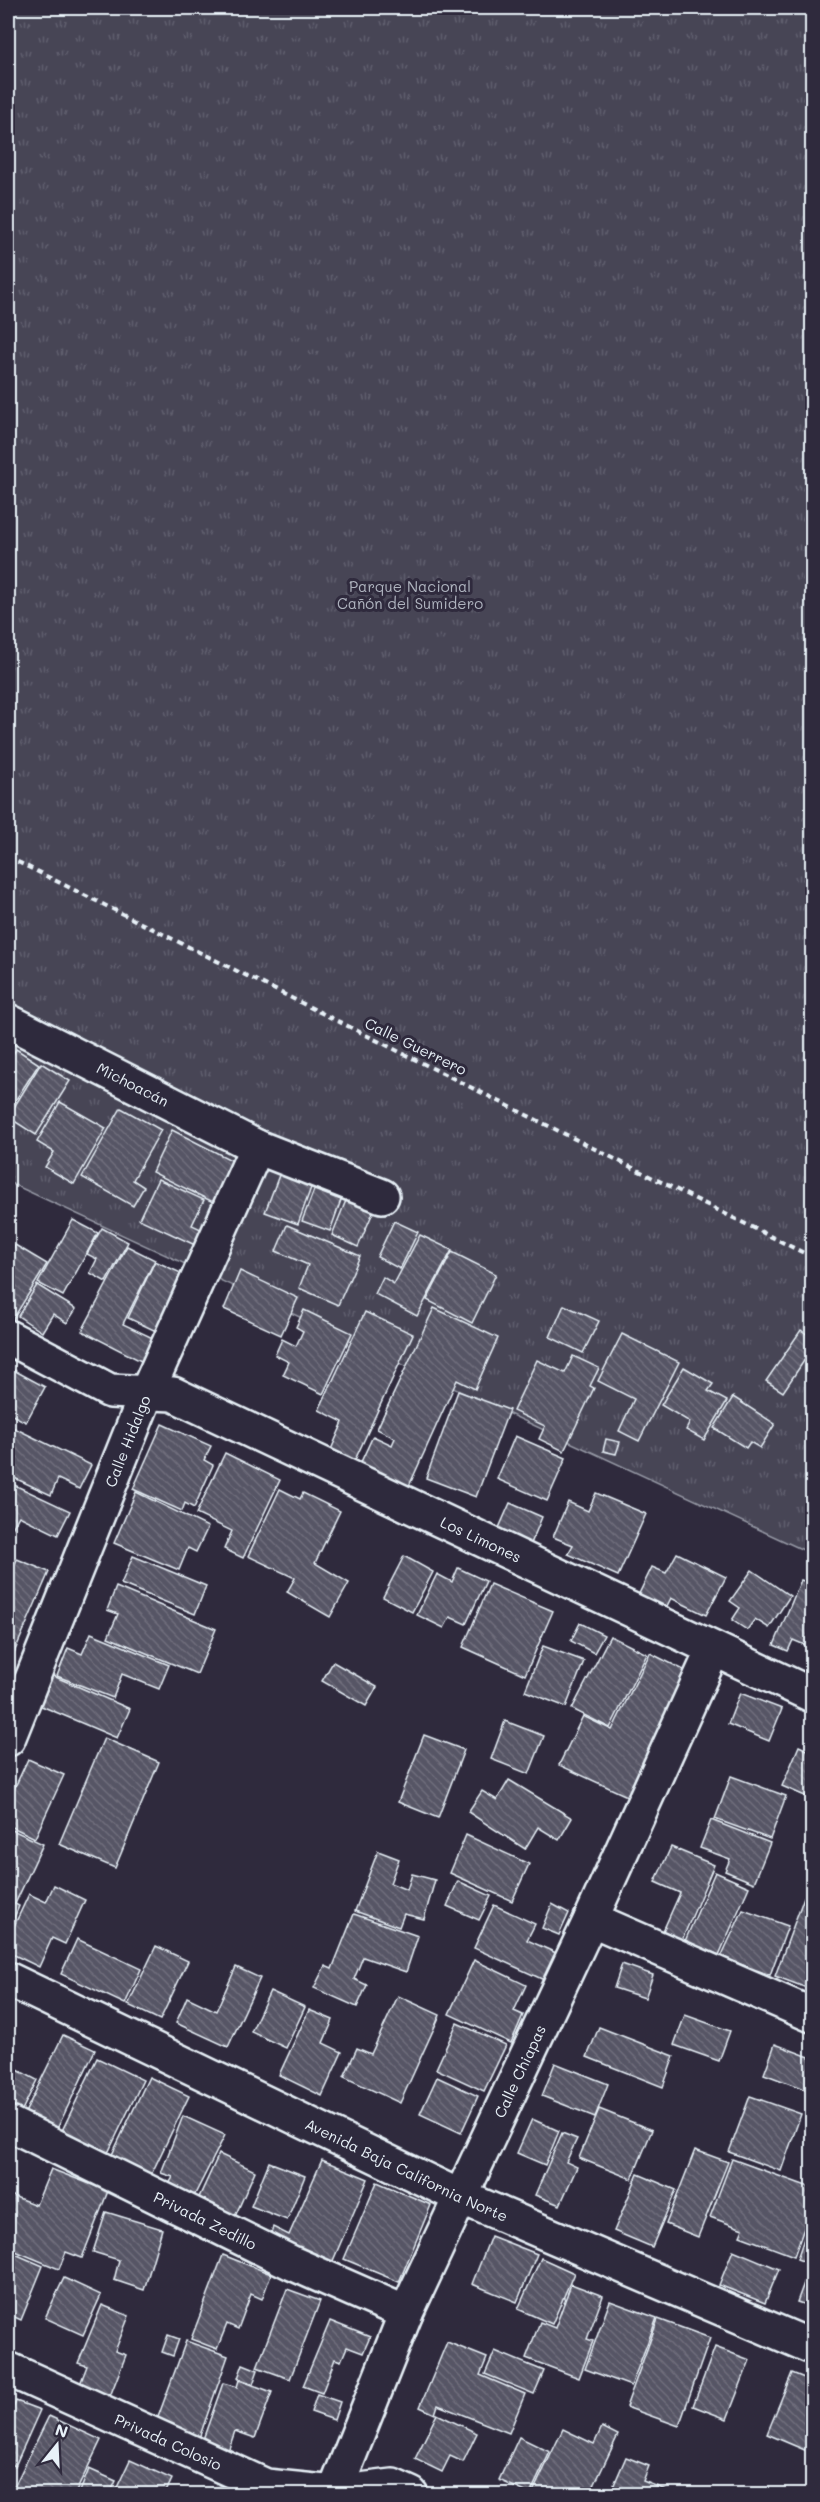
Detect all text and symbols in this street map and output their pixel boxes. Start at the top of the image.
park label: Parque Nacional Cañón del Sumidero [337,576,483,613]
street label: Calle Guerrero [362,1013,470,1079]
street label: Michoacán [93,1058,173,1111]
street label: Calle Hidalgo [100,1392,155,1490]
street label: Los Limones [437,1511,525,1567]
street label: Calle Chiapas [489,2021,550,2121]
street label: Avenida Baja California Norte [302,2114,511,2226]
street label: Privada Zedillo [151,2186,260,2254]
street label: Privada Colosio [112,2409,225,2475]
north arrow [27,2415,87,2475]
text: N [53,2418,71,2442]

